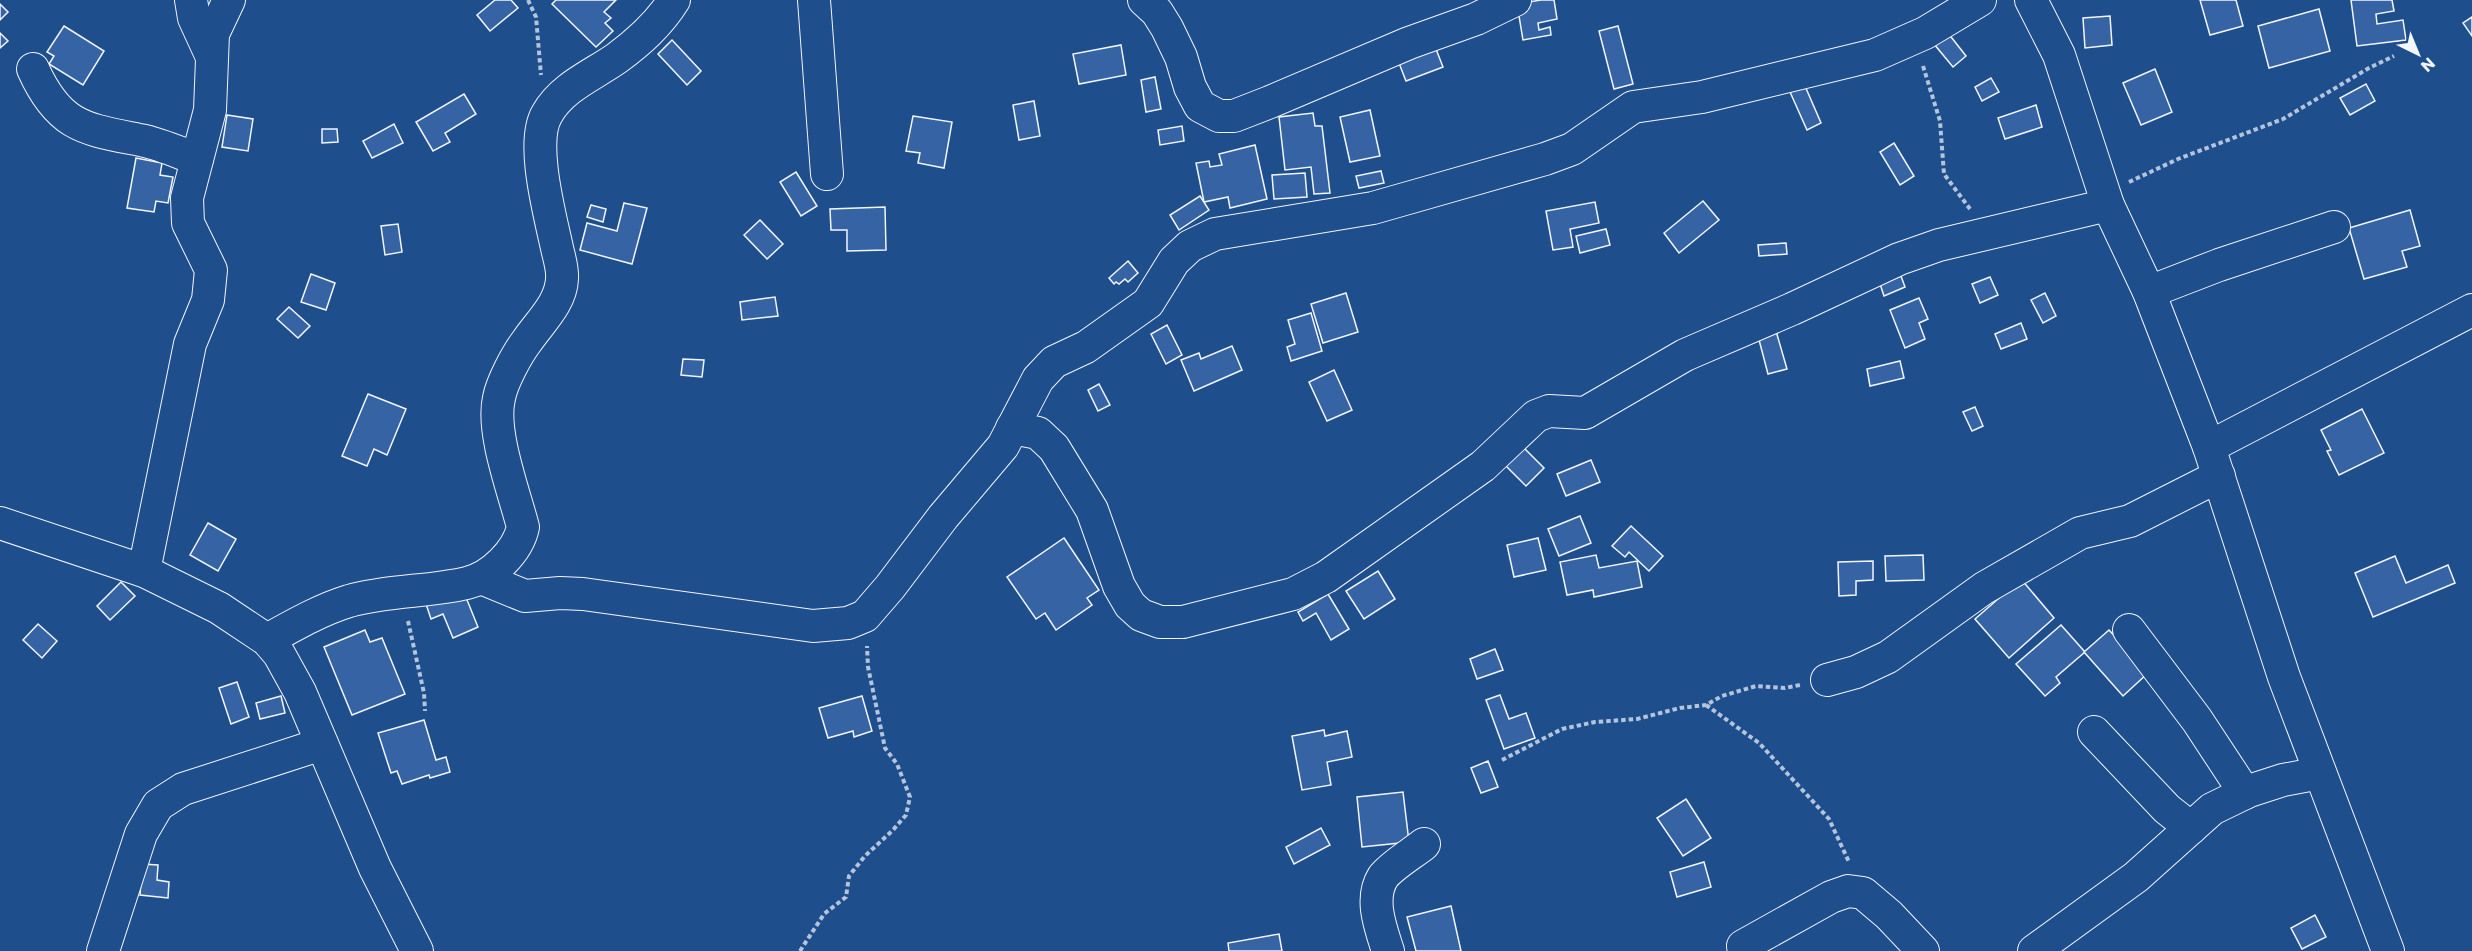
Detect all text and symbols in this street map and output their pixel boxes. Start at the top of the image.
north arrow [2388,24,2448,84]
text: N [2416,52,2440,77]

